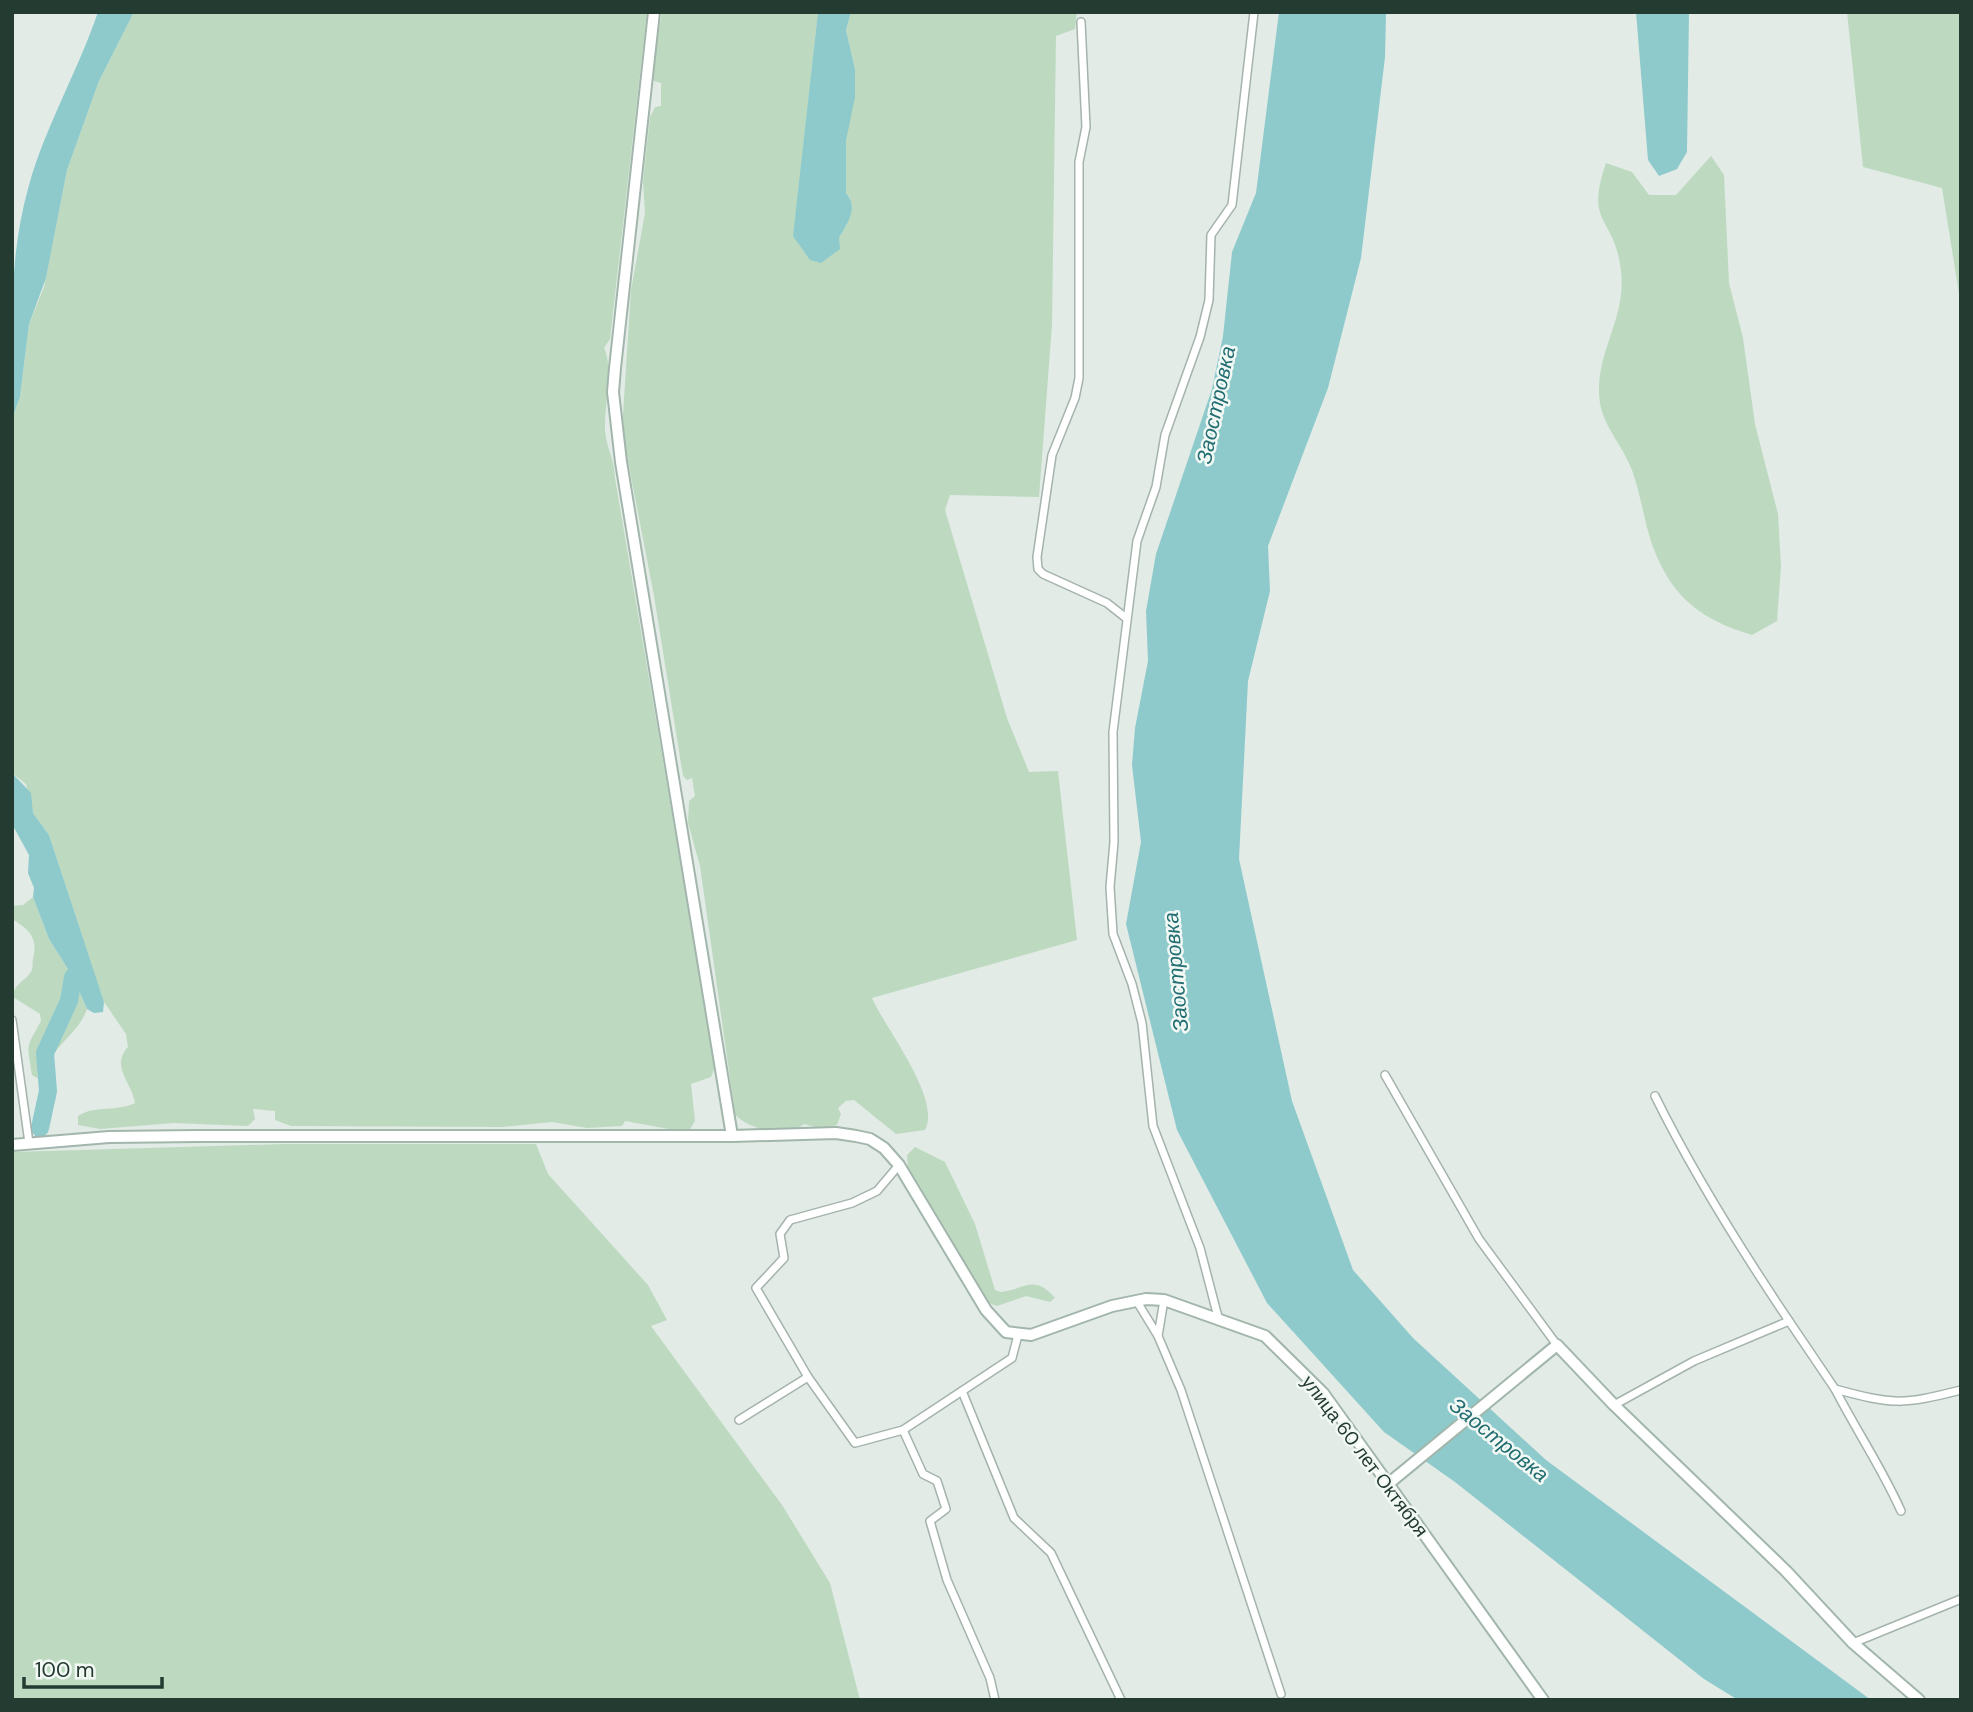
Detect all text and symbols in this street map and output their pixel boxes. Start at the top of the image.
water label: Заостровка [1190,343,1242,467]
water label: Заостровка [1157,911,1195,1033]
street label: улица 60 лет Октября [1296,1370,1434,1542]
water label: Заостровка [1444,1391,1554,1489]
scale bar [24,1646,163,1690]
text: 100 m [35,1656,95,1684]

